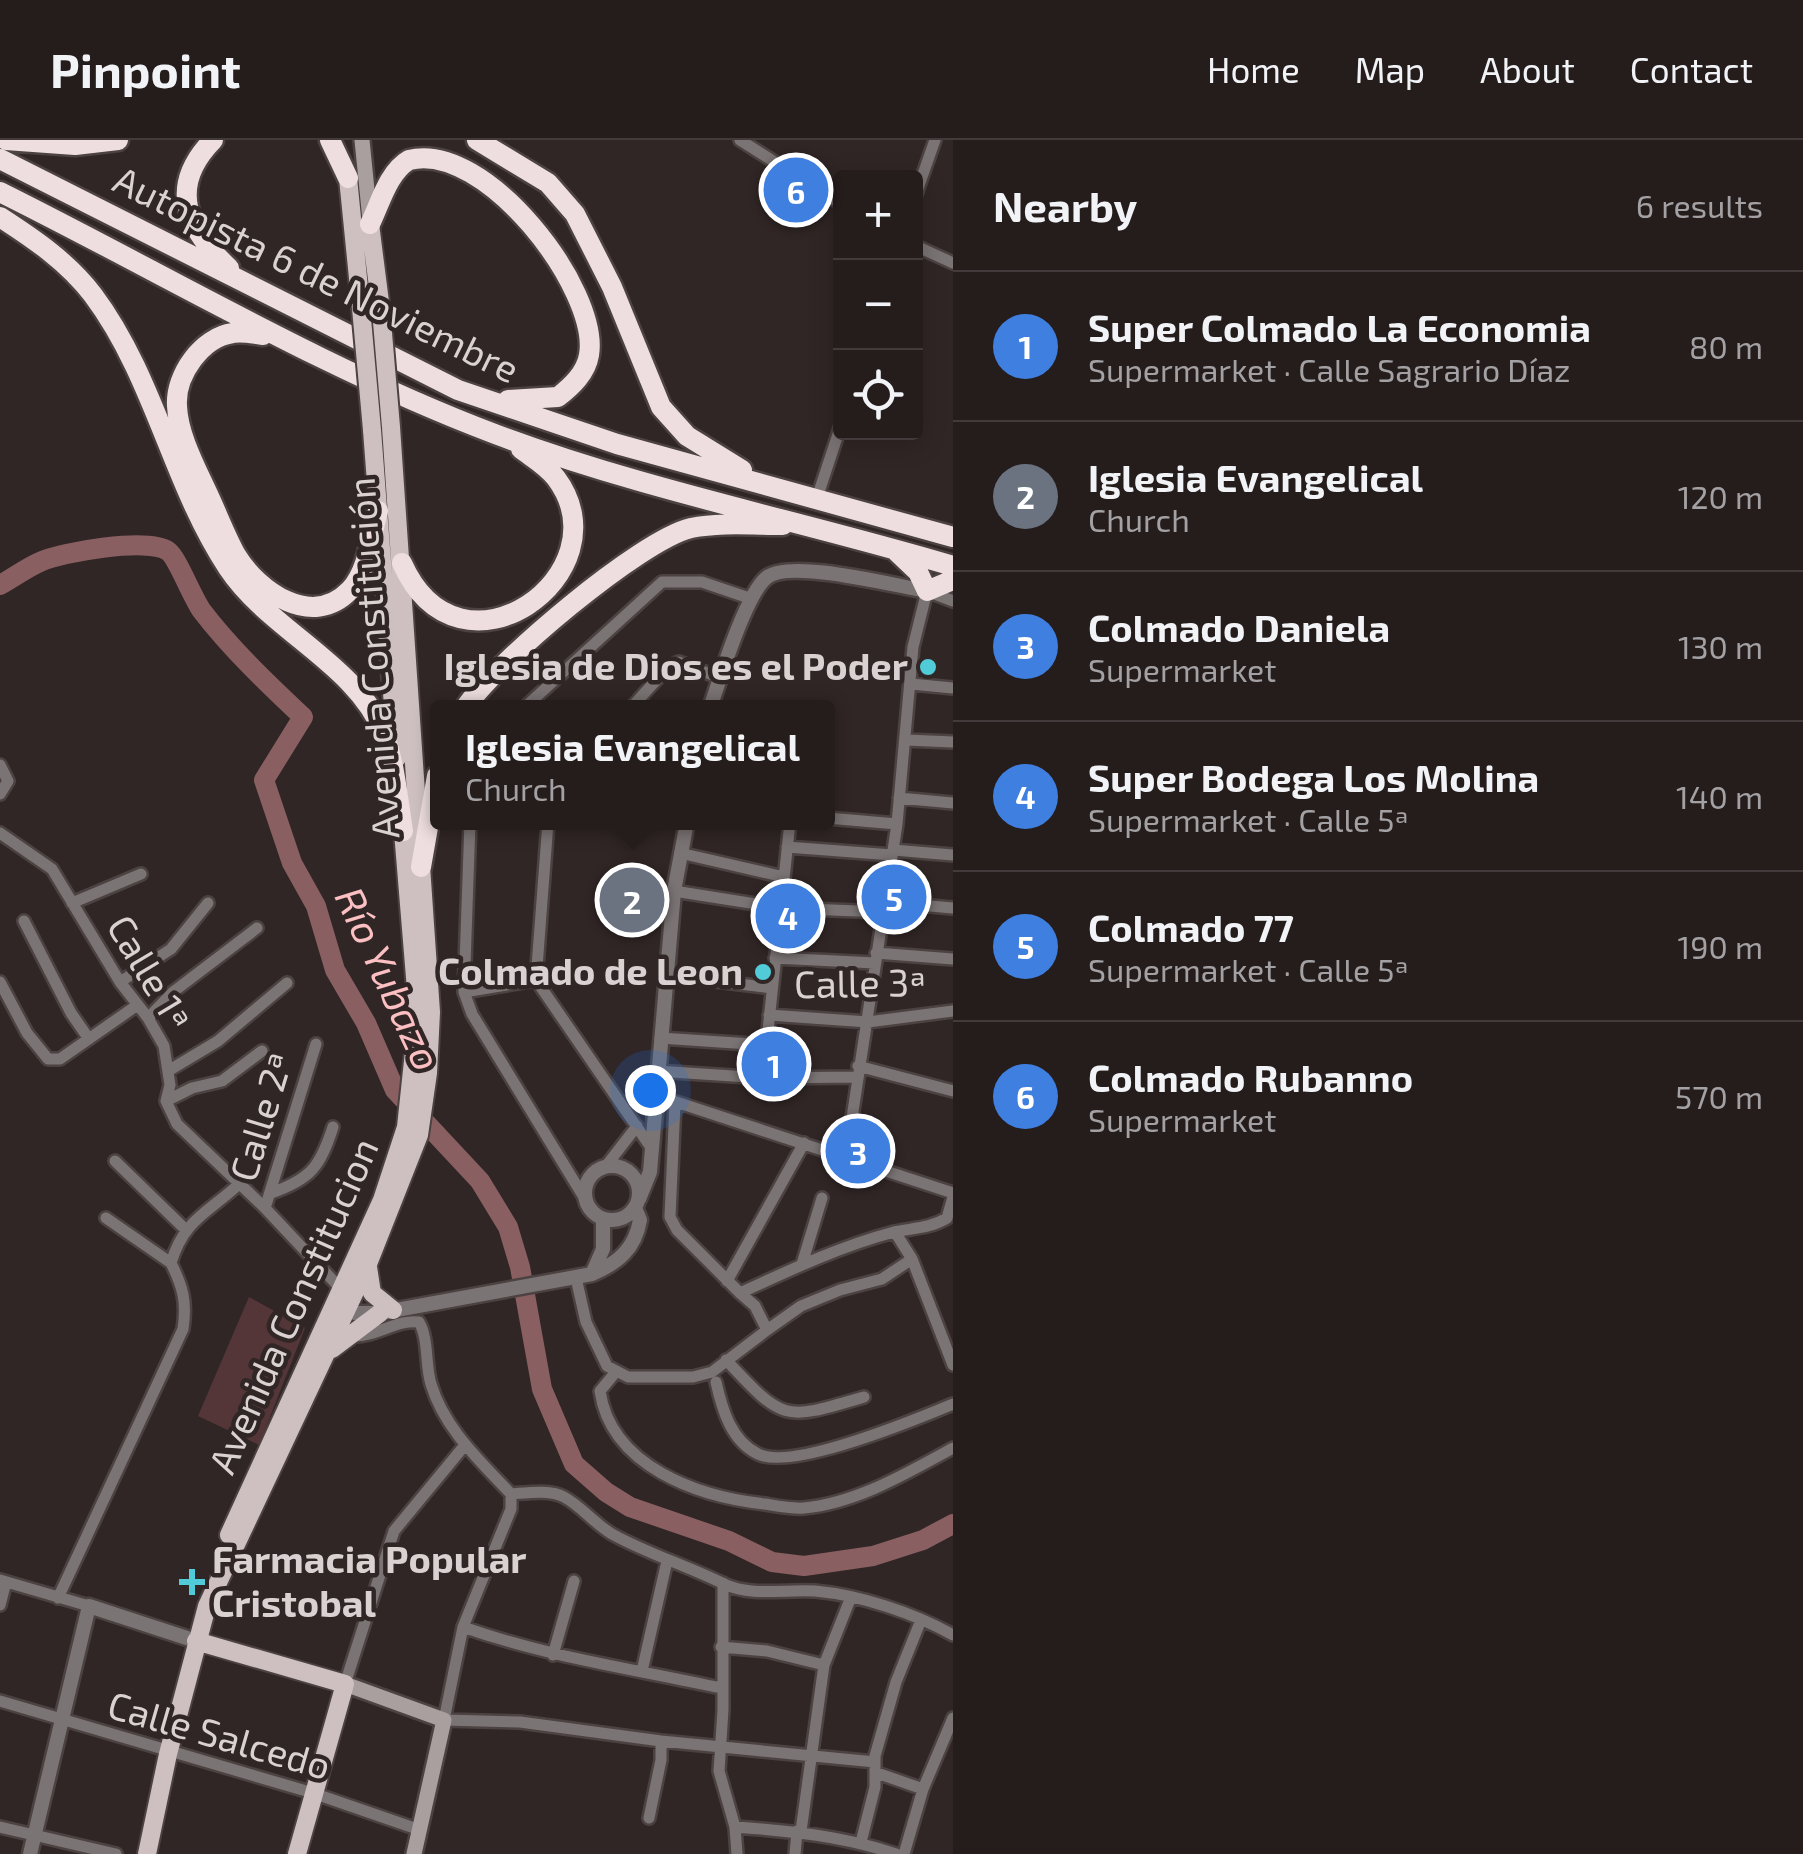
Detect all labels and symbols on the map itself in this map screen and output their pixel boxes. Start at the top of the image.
pin: 6 [764,152,828,228]
street label: Autopista 6 de Noviembre [107,155,527,391]
street label: Avenida Constitución [336,476,408,840]
place label: Iglesia de Dios es el Poder [444,642,908,688]
marker: Iglesia de Dios es el Poder [917,656,939,678]
pin: 5 [862,860,926,934]
pin: 2 [600,862,664,938]
pin: 4 [756,878,820,954]
water label: Río Yubazo [327,879,453,1077]
street label: Calle 1ª [99,906,203,1038]
place label: Colmado de Leon [438,947,743,993]
street label: Calle 3ª [794,958,926,1006]
marker: Colmado de Leon [752,961,774,983]
pin: 1 [742,1026,806,1102]
street label: Calle 2ª [219,1047,301,1186]
your location [625,1065,676,1116]
pin: 3 [826,1114,890,1188]
street label: Avenida Constitucion [198,1130,387,1480]
place label: Farmacia Popular Cristobal [212,1535,527,1625]
marker: Farmacia Popular Cristobal [181,1571,203,1593]
street label: Calle Salcedo [103,1680,336,1788]

